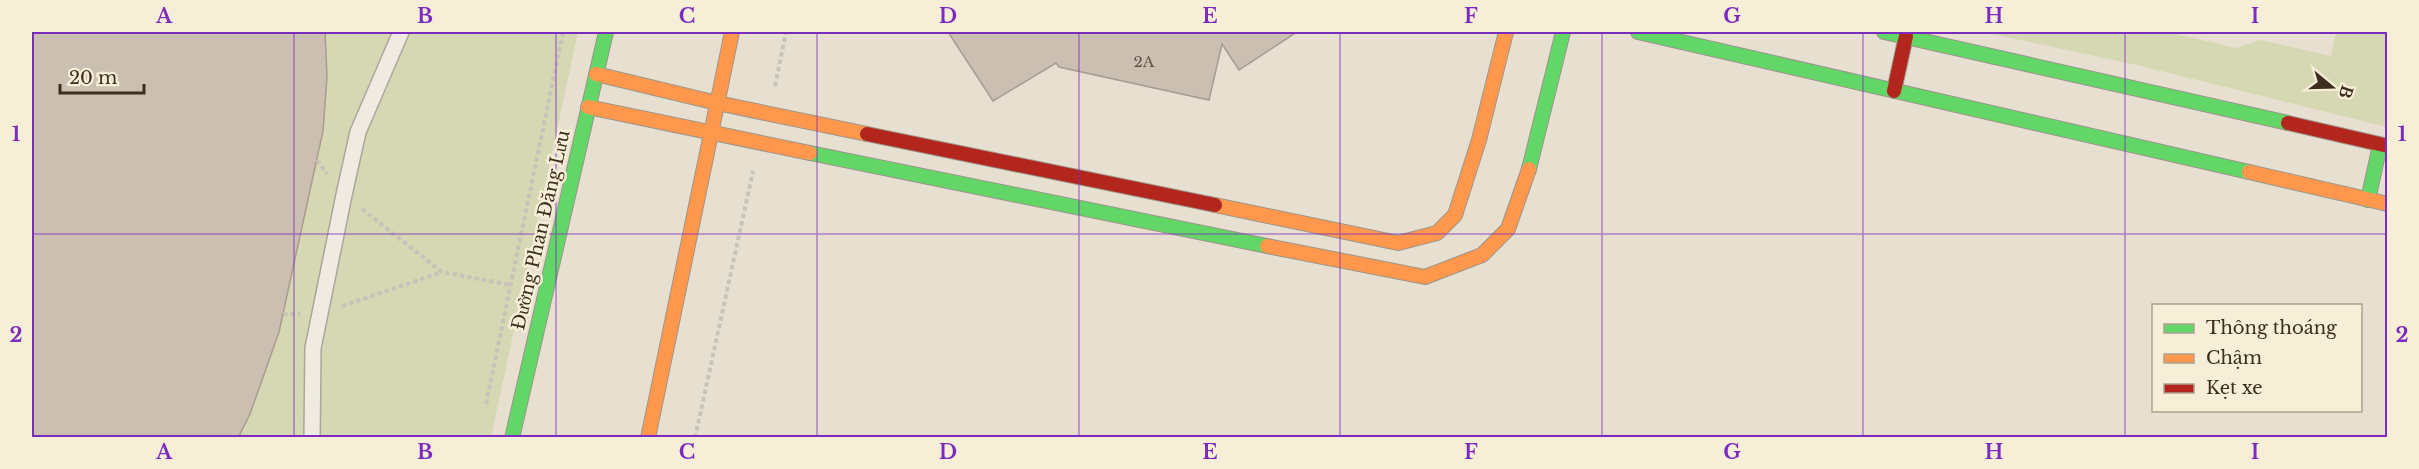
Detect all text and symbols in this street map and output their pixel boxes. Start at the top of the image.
text: A [155,4,173,28]
text: B [417,4,433,28]
text: C [679,4,695,28]
text: D [939,4,957,28]
text: E [1202,4,1218,28]
text: F [1464,4,1478,28]
text: G [1723,4,1741,28]
text: H [1985,4,2004,28]
text: I [2251,4,2259,28]
house number: 2A [1134,52,1155,71]
scale bar [60,57,144,95]
north arrow [2302,57,2362,117]
text: 20 m [69,67,117,89]
text: B [2335,83,2358,101]
text: 1 [12,122,21,146]
text: 1 [2398,122,2407,146]
street label: Đường Phan Đăng Lưu [507,128,575,332]
legend [2152,304,2362,412]
text: Thông thoáng [2206,317,2337,339]
text: 2 [9,323,23,347]
text: 2 [2395,323,2409,347]
text: Chậm [2206,347,2262,369]
text: Kẹt xe [2206,377,2263,399]
text: A [155,440,173,464]
text: B [417,440,433,464]
text: C [679,440,695,464]
text: D [939,440,957,464]
text: E [1202,440,1218,464]
text: F [1464,440,1478,464]
text: G [1723,440,1741,464]
text: H [1985,440,2004,464]
text: I [2251,440,2259,464]

